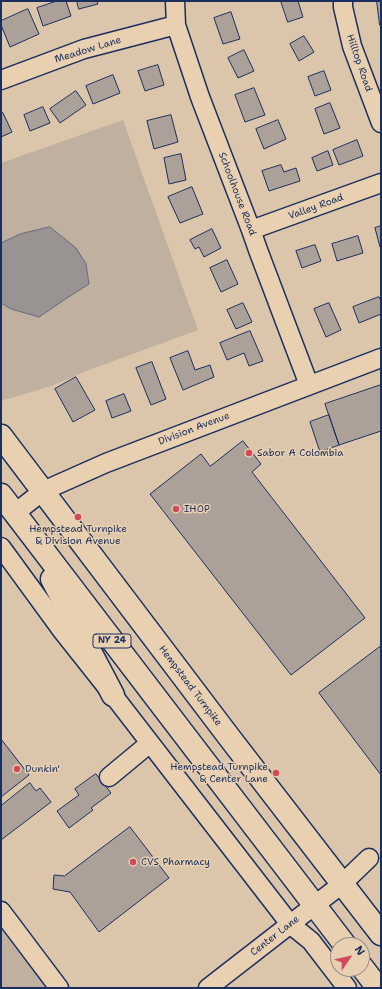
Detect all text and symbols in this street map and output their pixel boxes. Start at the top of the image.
street label: Hilltop Road [344,33,374,93]
street label: Meadow Lane [53,34,123,66]
street label: Schoolhouse Road [216,151,258,237]
street label: Valley Road [287,191,345,223]
street label: Division Avenue [157,410,231,448]
place label: Sabor A Colombia [257,447,343,459]
marker: Sabor A Colombia [244,448,254,458]
place label: IHOP [184,503,210,515]
marker: IHOP [171,504,181,514]
marker: Hempstead Turnpike & Division Avenue [73,512,83,522]
place label: Hempstead Turnpike & Division Avenue [29,523,127,546]
road number: NY 24 [93,634,131,648]
street label: Hempstead Turnpike [156,643,224,729]
place label: Hempstead Turnpike & Center Lane [170,761,268,784]
place label: Dunkin' [25,763,60,775]
marker: Dunkin' [12,764,22,774]
marker: Hempstead Turnpike & Center Lane [271,768,281,778]
place label: CVS Pharmacy [141,856,210,868]
marker: CVS Pharmacy [128,857,138,867]
street label: Center Lane [248,913,302,959]
north arrow [330,937,370,977]
text: N [351,943,368,958]

